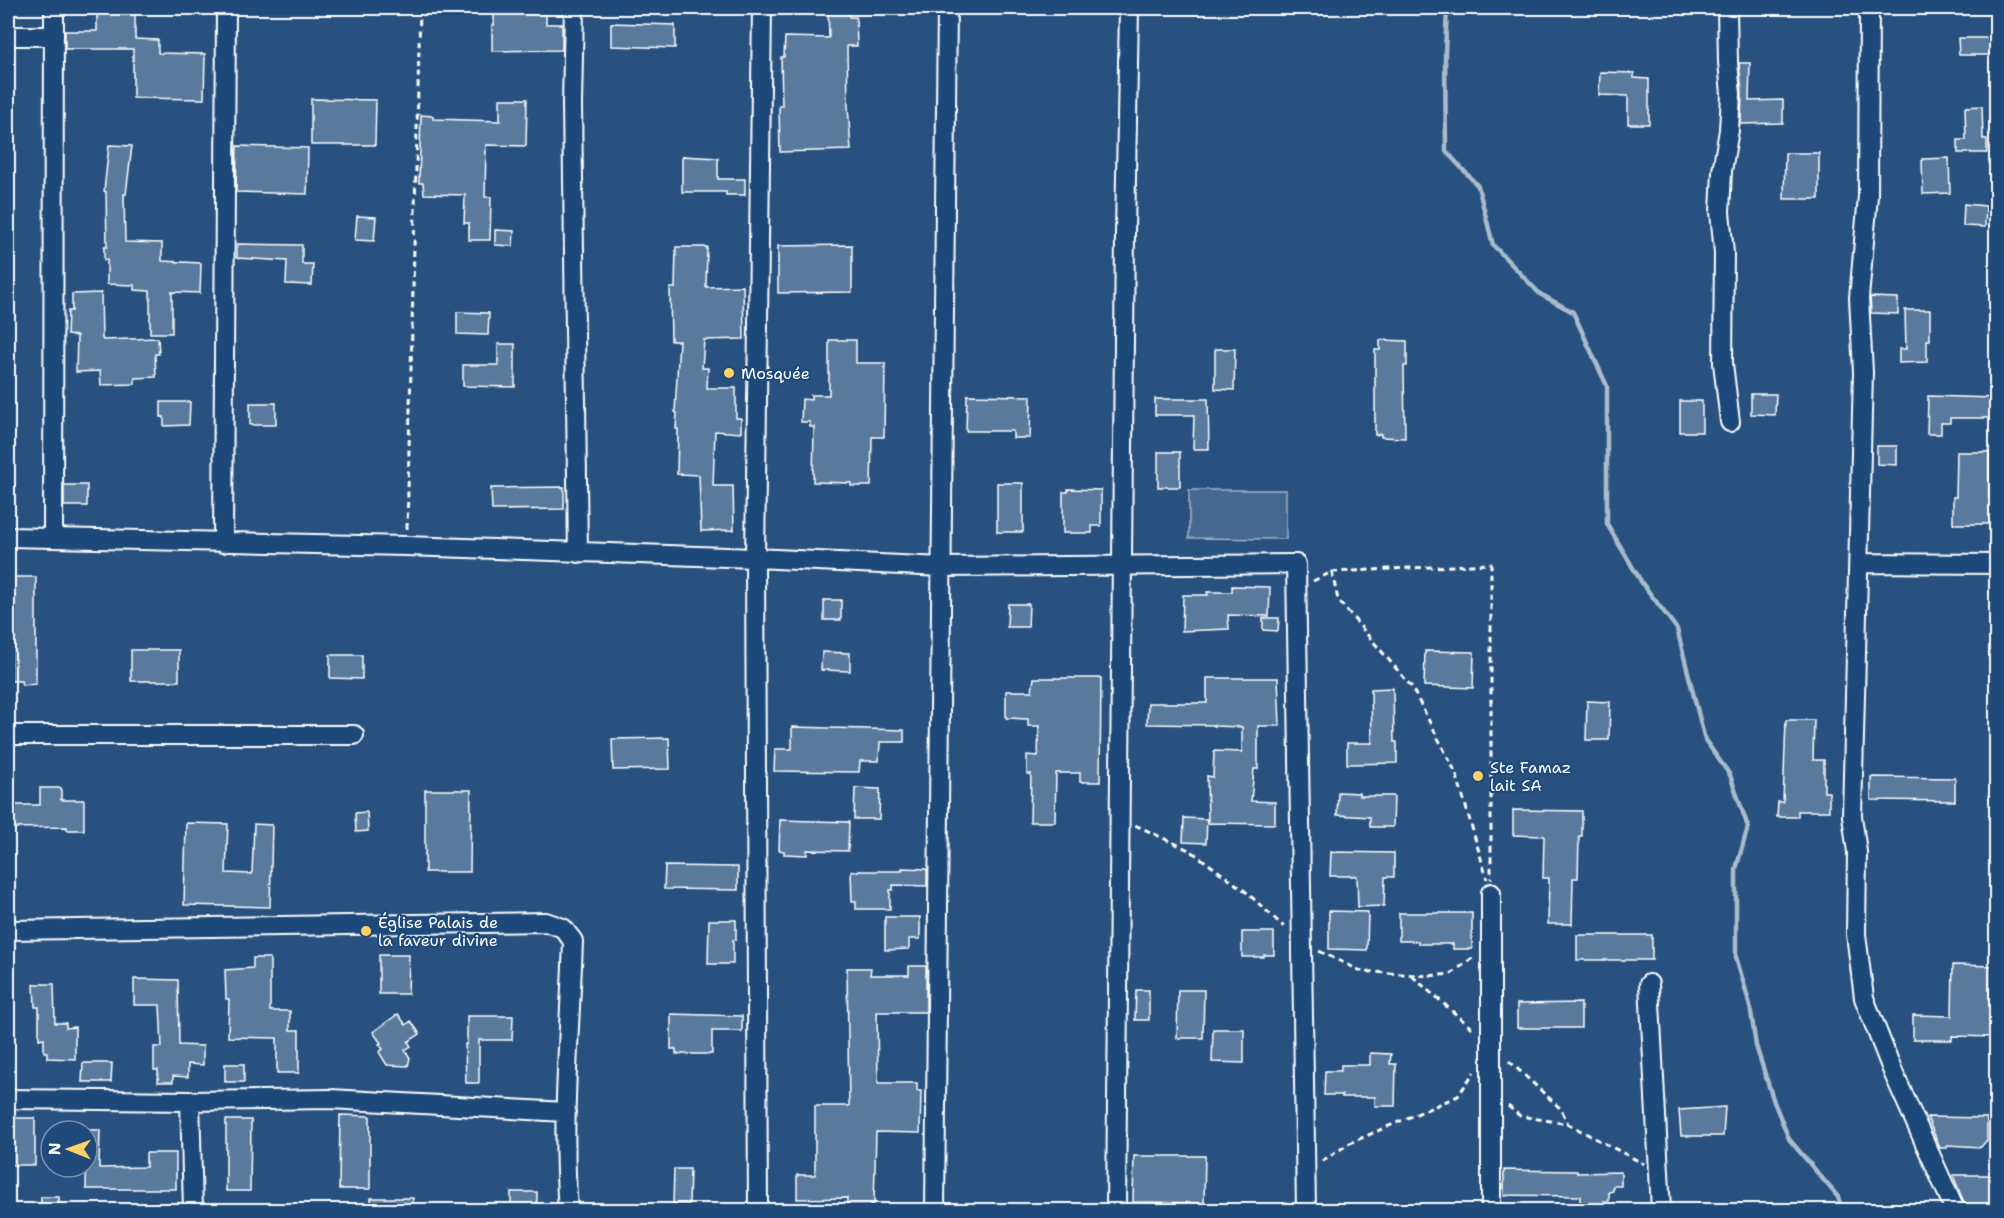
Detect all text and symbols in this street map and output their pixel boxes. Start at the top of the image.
place label: Mosquée [741,363,810,384]
marker: Mosquée [722,366,736,380]
place label: Ste Famaz lait SA [1490,757,1571,796]
marker: Ste Famaz lait SA [1471,769,1485,783]
place label: Église Palais de la faveur divine [378,912,498,951]
marker: Église Palais de la faveur divine [359,924,373,938]
north arrow [39,1119,99,1179]
text: N [44,1142,65,1155]

